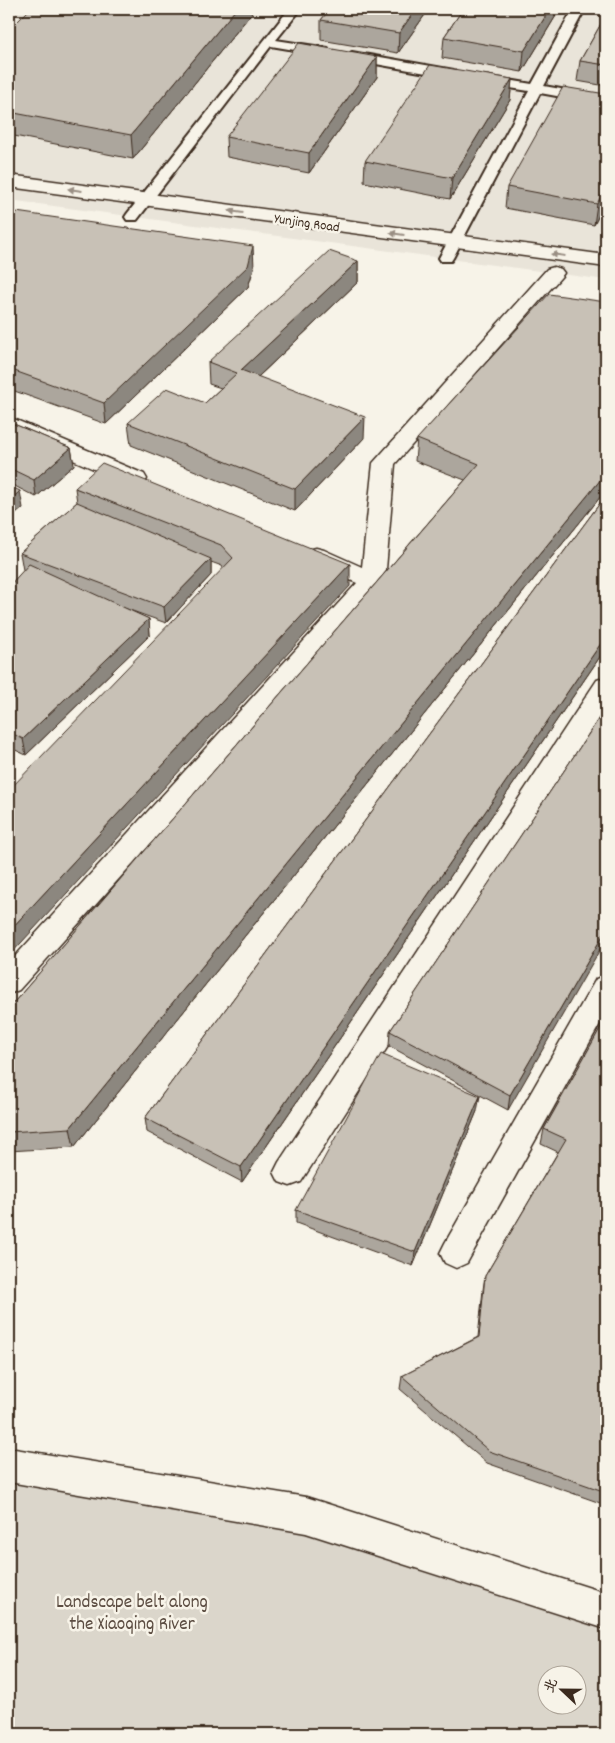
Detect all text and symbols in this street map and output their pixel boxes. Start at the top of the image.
one-way arrow [66,186,82,194]
one-way arrow [227,208,243,216]
street label: Yunjing Road [273,209,341,238]
one-way arrow [388,229,404,237]
one-way arrow [550,251,566,259]
park label: Landscape belt along the Xiaoqing River [56,1590,208,1639]
north arrow [538,1666,588,1716]
text: 北 [540,1676,564,1696]

